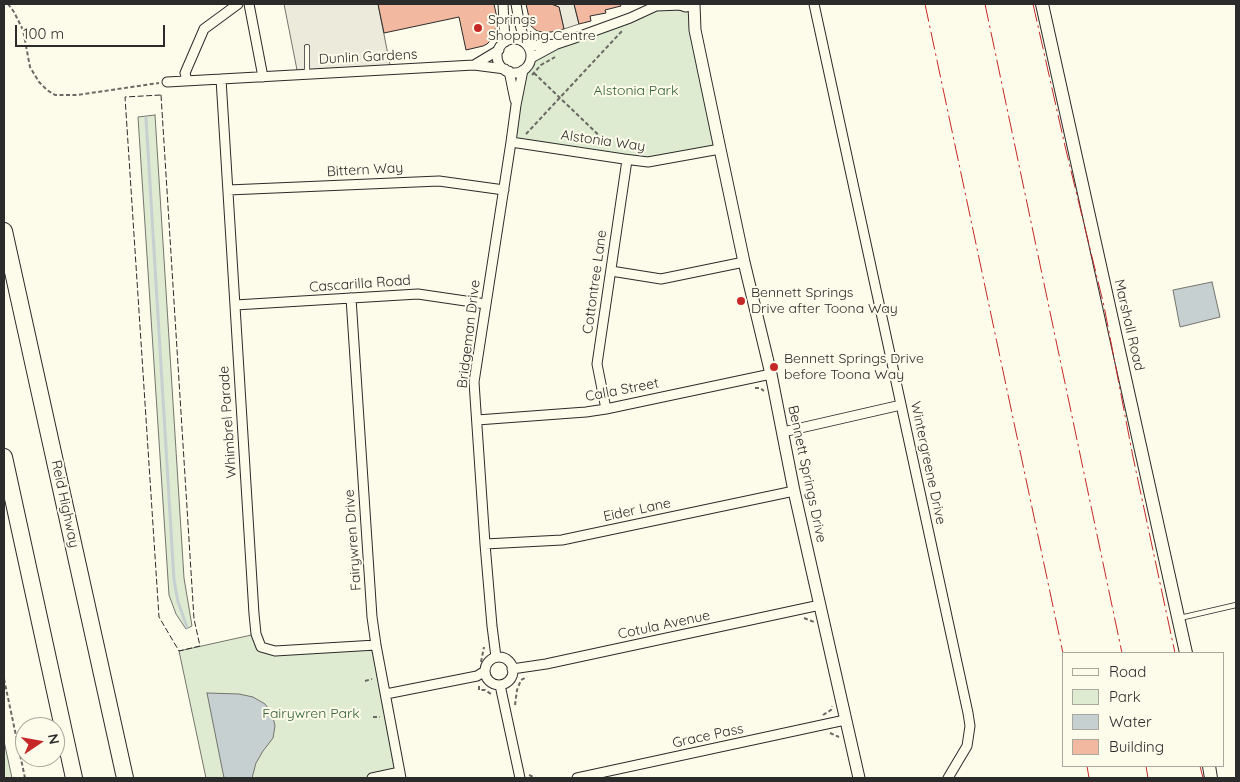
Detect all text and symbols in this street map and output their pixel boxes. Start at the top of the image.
place label: Springs Shopping Centre [488,12,596,44]
scale bar [18,15,168,47]
marker: Springs Shopping Centre [472,22,484,34]
text: 100 m [23,24,64,43]
street label: Dunlin Gardens [318,46,418,68]
park label: Alstonia Park [593,83,679,99]
street label: Alstonia Way [560,127,646,155]
street label: Bittern Way [326,160,404,180]
street label: Cottontree Lane [579,229,611,335]
street label: Cascarilla Road [309,272,411,296]
street label: Marshall Road [1110,278,1148,372]
street label: Bridgeman Drive [454,279,484,389]
place label: Bennett Springs Drive after Toona Way [751,285,898,318]
marker: Bennett Springs Drive after Toona Way [735,295,747,307]
place label: Bennett Springs Drive before Toona Way [784,351,924,384]
marker: Bennett Springs Drive before Toona Way [768,361,780,373]
street label: Whimbrel Parade [216,365,240,479]
street label: Calla Street [584,375,660,405]
street label: Wintergreene Drive [907,400,949,526]
street label: Bennett Springs Drive [784,404,830,544]
street label: Reid Highway [47,459,83,549]
street label: Fairywren Drive [341,489,365,591]
street label: Eider Lane [602,495,672,525]
street label: Cotula Avenue [616,607,712,643]
legend [1062,652,1225,767]
text: Road [1109,662,1146,681]
text: Park [1109,687,1141,706]
park label: Fairywren Park [262,706,360,722]
text: Water [1109,712,1152,731]
north arrow [15,717,65,767]
street label: Grace Pass [671,720,745,752]
text: N [44,732,64,746]
text: Building [1109,737,1164,756]

